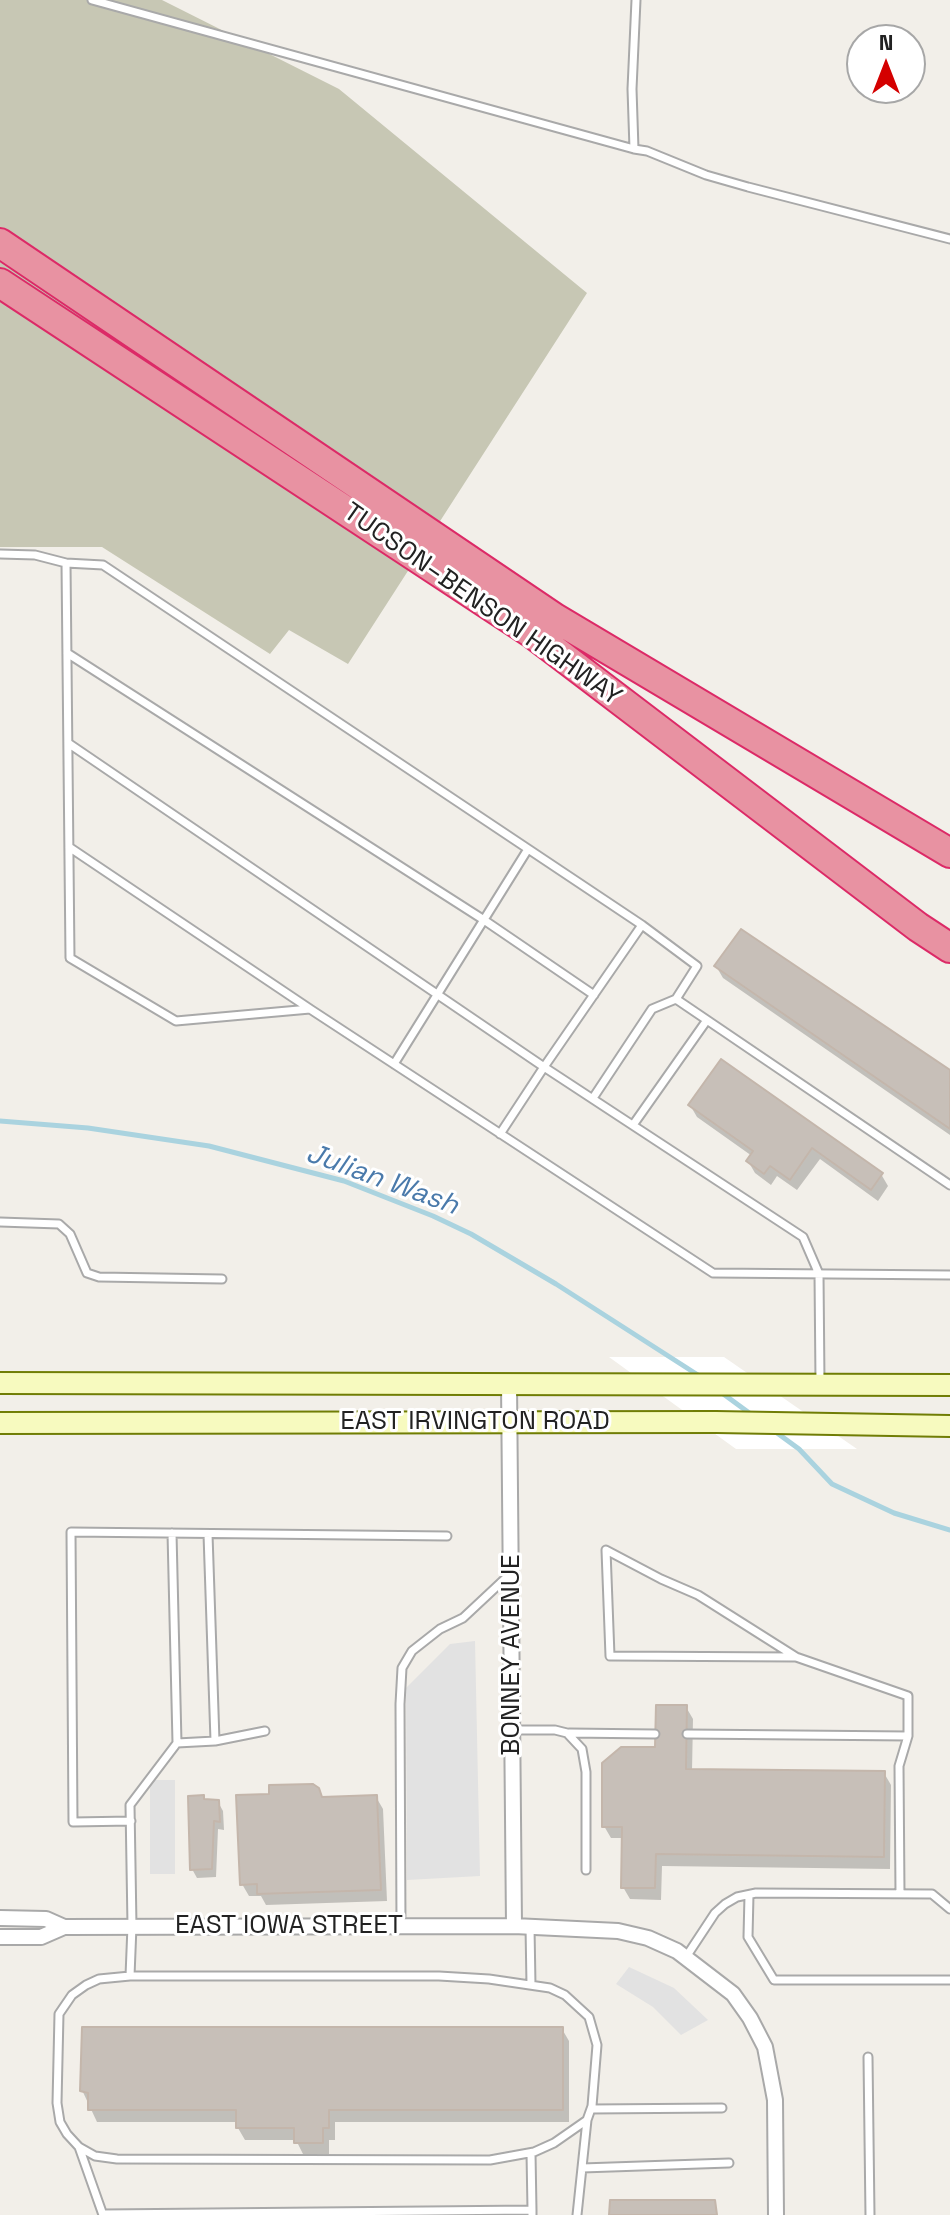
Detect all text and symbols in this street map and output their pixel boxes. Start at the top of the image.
north arrow [846,24,926,104]
text: N [879,28,893,56]
street label: TUCSON–BENSON HIGHWAY [337,497,627,713]
water label: Julian Wash [301,1137,463,1223]
street label: EAST IRVINGTON ROAD [340,1406,610,1438]
street label: BONNEY AVENUE [496,1554,528,1756]
street label: EAST IOWA STREET [175,1910,403,1942]

